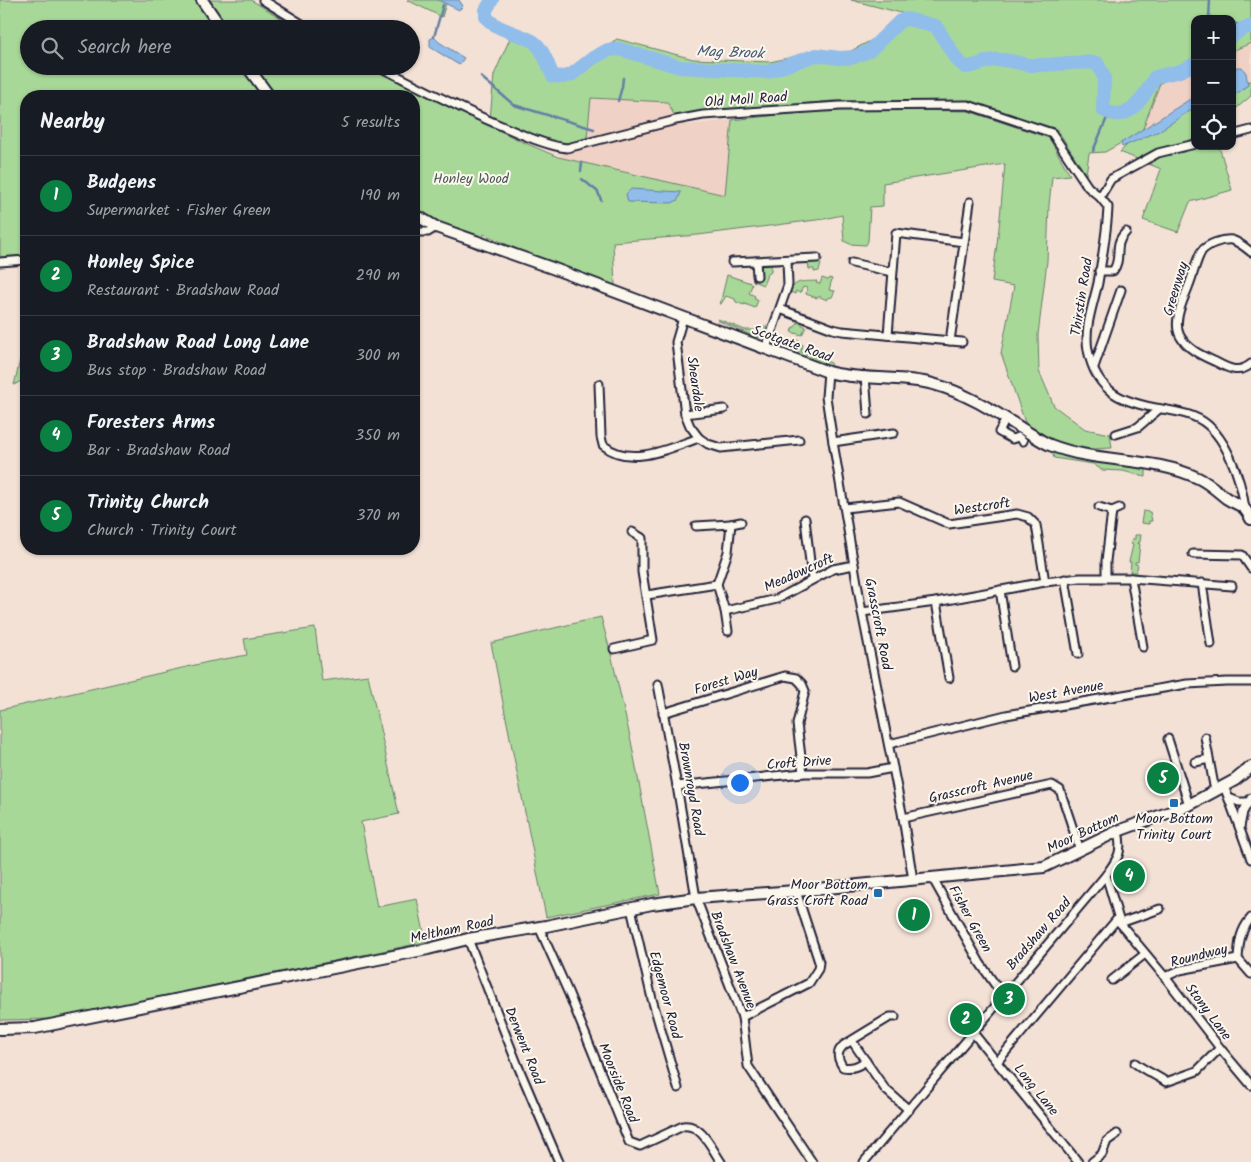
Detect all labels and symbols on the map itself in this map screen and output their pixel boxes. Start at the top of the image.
water label: Mag Brook [696,40,766,66]
street label: Old Moll Road [704,86,789,114]
park label: Honley Wood [433,168,510,190]
street label: Thirstin Road [1065,255,1099,338]
street label: Greenway [1157,259,1195,319]
street label: Scotgate Road [749,319,836,369]
street label: Sheardale [680,355,710,414]
street label: Westcroft [952,492,1012,522]
street label: Meadowcroft [760,548,838,598]
street label: Grasscroft Road [858,576,898,673]
street label: Forest Way [691,661,761,701]
street label: West Avenue [1027,674,1106,709]
street label: Brownroyd Road [672,740,710,839]
street label: Croft Drive [766,750,833,776]
pin: 5 [1147,759,1179,797]
street label: Grasscroft Avenue [927,764,1036,810]
your location [727,770,753,796]
marker: Moor Bottom Trinity Court [1168,797,1180,809]
street label: Moor Bottom [1043,807,1123,859]
place label: Moor Bottom Trinity Court [1135,808,1213,846]
pin: 4 [1113,857,1145,895]
place label: Moor Bottom Grass Croft Road [767,874,869,912]
street label: Fisher Green [942,881,998,957]
marker: Moor Bottom Grass Croft Road [872,887,884,899]
street label: Bradshaw Road [1001,892,1078,975]
pin: 1 [898,896,930,934]
street label: Bradshaw Avenue [704,908,762,1013]
street label: Meltham Road [408,910,497,950]
street label: Roundway [1168,938,1230,974]
street label: Edgemoor Road [643,949,688,1042]
street label: Stony Lane [1179,979,1237,1046]
pin: 3 [993,980,1025,1018]
pin: 2 [950,1000,982,1038]
street label: Derwent Road [498,1004,550,1089]
street label: Moorside Road [592,1040,644,1127]
street label: Long Lane [1008,1059,1064,1121]

